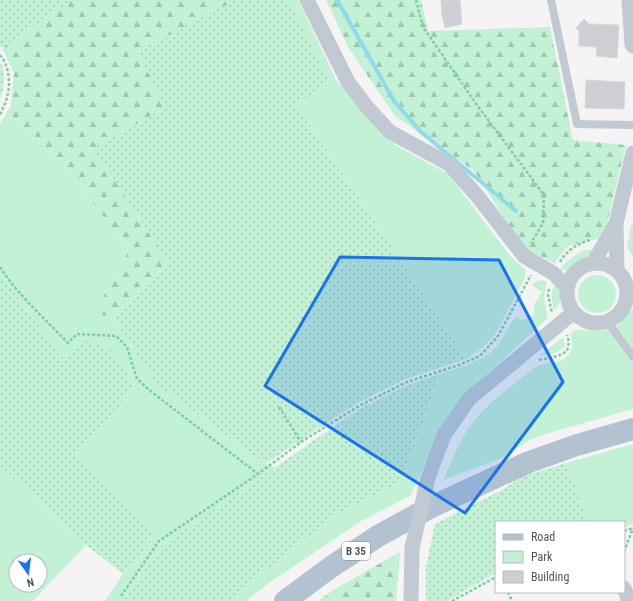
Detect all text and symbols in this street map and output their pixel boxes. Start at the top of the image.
legend [495,521,625,593]
text: Road [531,530,555,544]
road number: B 35 [342,542,370,560]
text: Park [531,550,553,564]
north arrow [8,553,48,593]
text: Building [531,570,569,584]
text: N [25,575,35,589]

